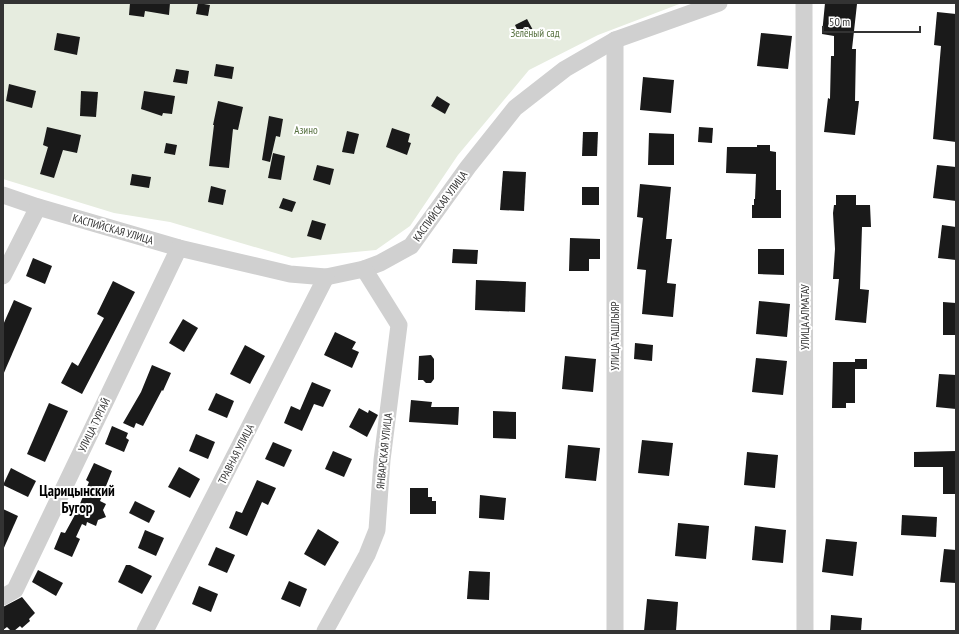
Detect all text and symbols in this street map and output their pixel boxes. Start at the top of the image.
scale bar [823,8,920,34]
text: 50 m [829,14,850,29]
park label: Зелёный сад [510,26,560,40]
park label: Азино [294,123,318,137]
street label: КАСПИЙСКАЯ УЛИЦА [410,167,471,244]
street label: КАСПИЙСКАЯ УЛИЦА [71,211,156,247]
street label: УЛИЦА АЛМАТАУ [798,284,812,350]
street label: УЛИЦА ТАШЛЫЯР [608,302,622,370]
street label: УЛИЦА ТУРГАЙ [75,396,113,454]
street label: ЯНВАРСКАЯ УЛИЦА [373,411,395,490]
street label: ТРАВНАЯ УЛИЦА [215,421,257,486]
district label: Царицынский Бугор [39,481,115,517]

